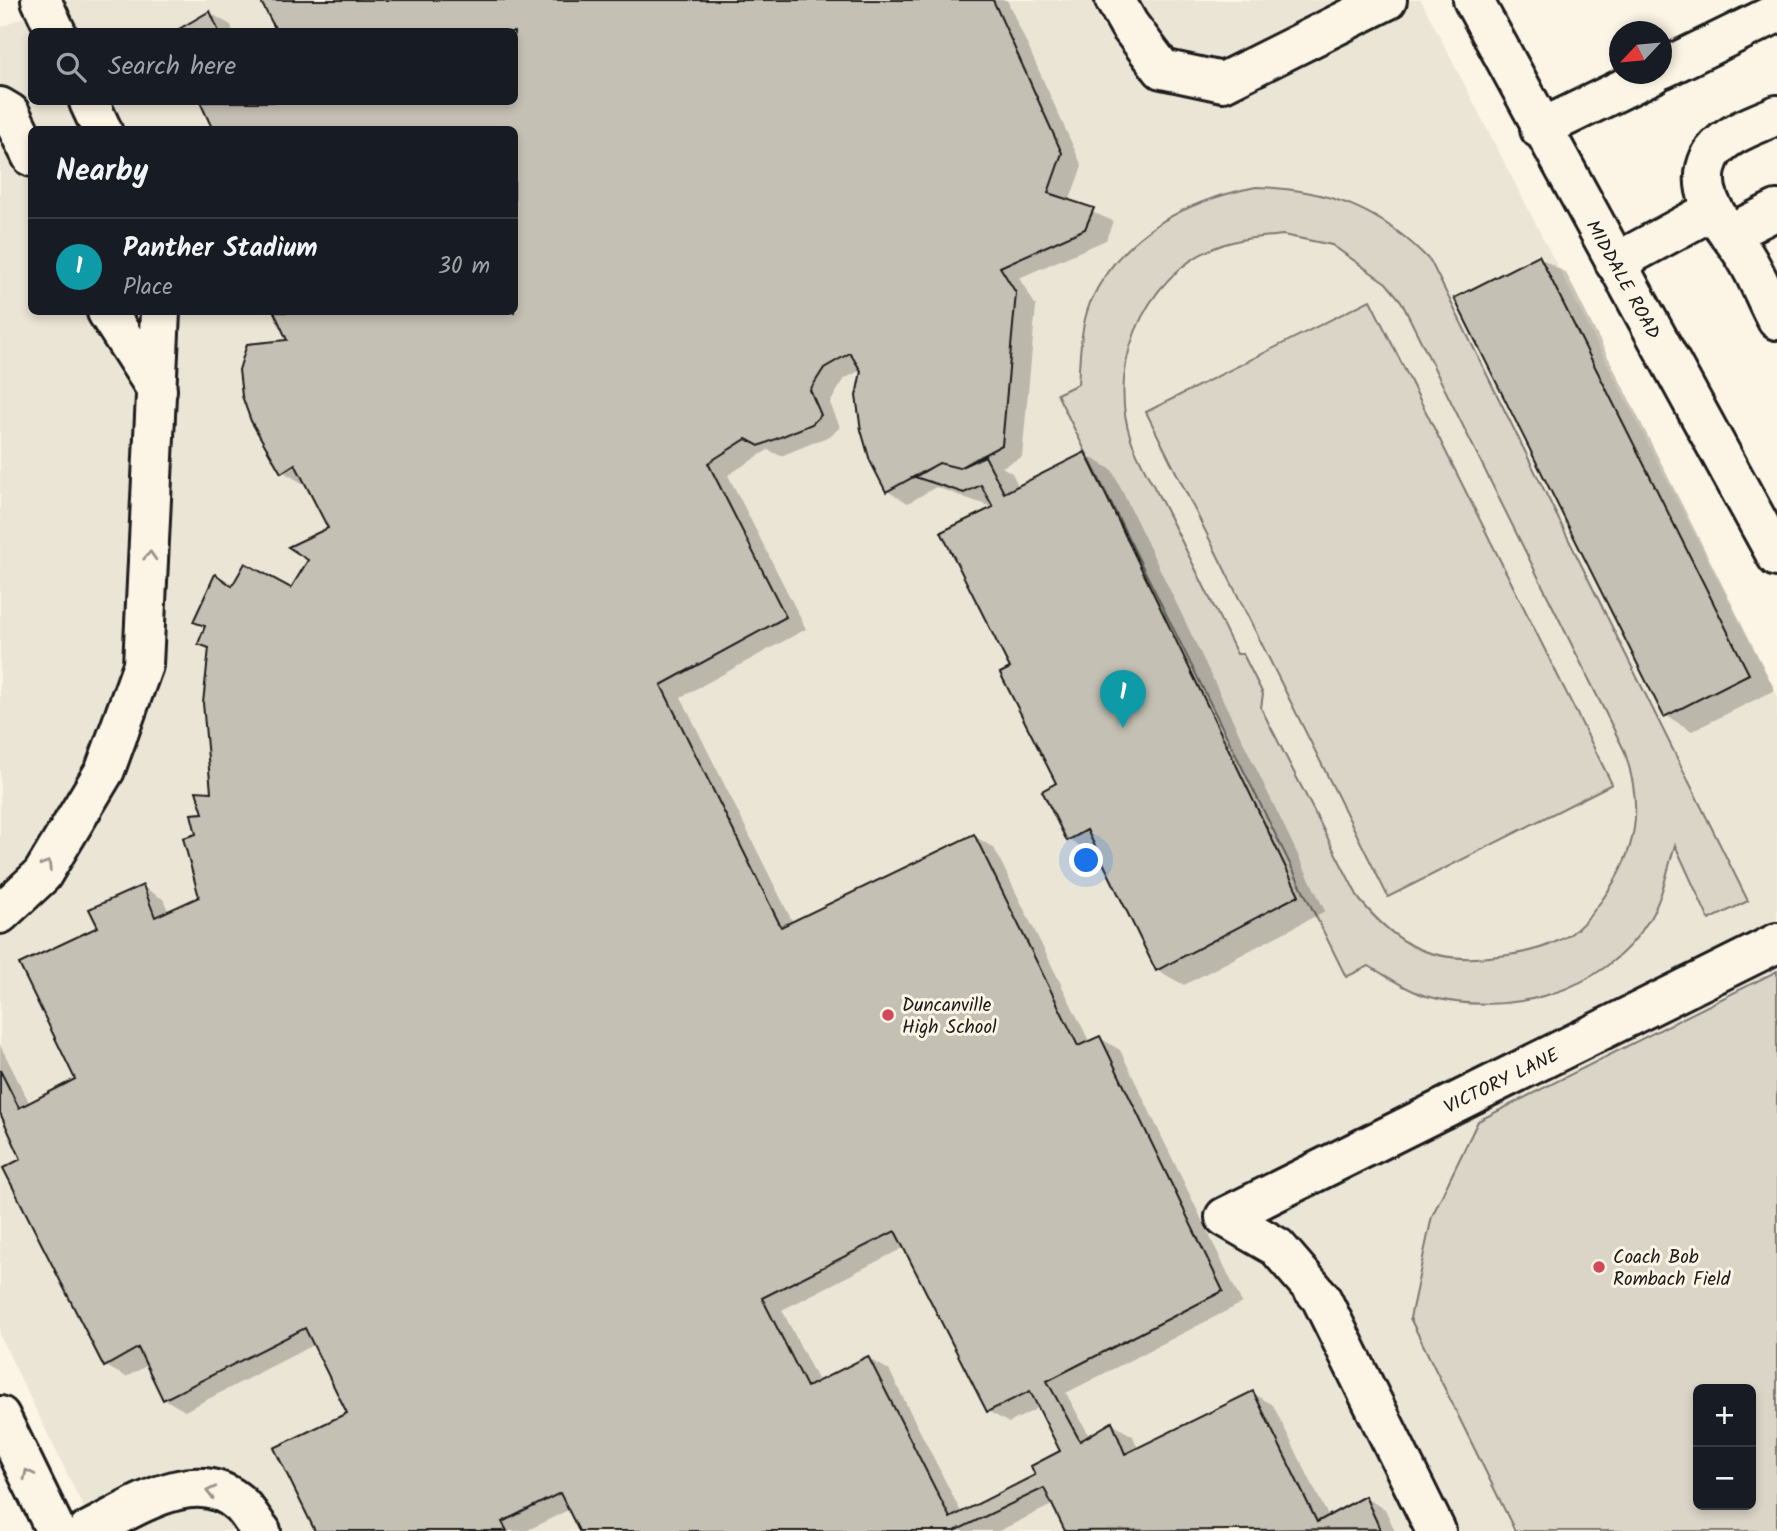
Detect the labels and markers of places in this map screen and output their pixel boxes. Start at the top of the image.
pin: 1 [1100,670,1146,728]
place label: Duncanville High School [902,991,997,1043]
marker: Duncanville High School [880,1007,896,1023]
place label: Coach Bob Rombach Field [1613,1243,1731,1295]
marker: Coach Bob Rombach Field [1591,1259,1607,1275]

